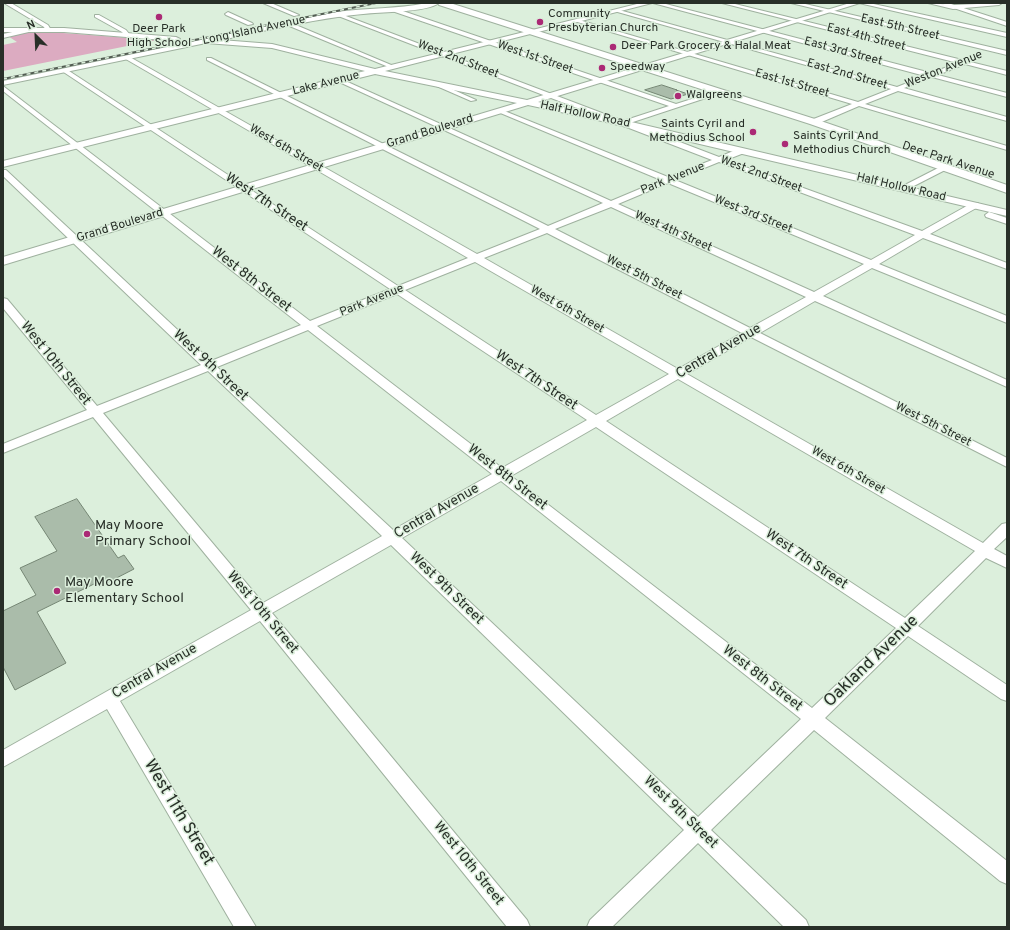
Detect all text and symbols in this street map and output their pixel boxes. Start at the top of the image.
place label: Community Presbyterian Church [548,8,658,36]
marker: Deer Park High School [154,12,164,22]
street label: East 5th Street [859,12,941,44]
street label: Long Island Avenue [201,13,307,49]
north arrow [16,16,56,56]
text: N [25,17,38,33]
marker: Community Presbyterian Church [535,17,545,27]
street label: East 4th Street [825,21,907,55]
place label: Deer Park High School [127,23,191,51]
street label: East 3rd Street [802,35,884,69]
street label: West 2nd Street [415,38,501,82]
street label: West 1st Street [495,38,575,78]
place label: Deer Park Grocery & Halal Meat [621,40,791,54]
marker: Deer Park Grocery & Halal Meat [608,42,618,52]
street label: Weston Avenue [903,48,985,92]
street label: East 2nd Street [805,57,889,93]
place label: Speedway [610,61,665,75]
marker: Speedway [597,63,607,73]
street label: East 1st Street [753,67,831,101]
street label: Lake Avenue [291,69,361,99]
place label: Walgreens [686,89,742,103]
marker: Walgreens [673,91,683,101]
street label: Half Hollow Road [539,98,631,132]
street label: Grand Boulevard [385,112,475,152]
place label: Saints Cyril and Methodius School [649,118,745,146]
street label: West 6th Street [246,122,326,176]
marker: Saints Cyril and Methodius School [748,127,758,137]
place label: Saints Cyril And Methodius Church [793,130,891,158]
marker: Saints Cyril And Methodius Church [780,139,790,149]
street label: Deer Park Avenue [900,139,996,183]
street label: West 2nd Street [718,154,804,196]
street label: Park Avenue [639,160,707,198]
street label: West 7th Street [221,170,311,236]
street label: Half Hollow Road [855,171,947,205]
street label: West 3rd Street [712,193,794,237]
street label: Grand Boulevard [75,206,165,246]
street label: West 4th Street [632,208,714,256]
street label: West 8th Street [208,244,294,316]
street label: West 5th Street [604,253,684,303]
street label: Park Avenue [338,282,406,320]
street label: West 6th Street [527,283,607,337]
street label: West 10th Street [16,319,94,409]
street label: Central Avenue [673,321,765,383]
street label: West 9th Street [169,327,251,405]
street label: West 7th Street [492,347,580,415]
street label: West 5th Street [893,400,973,450]
street label: West 8th Street [464,442,550,514]
street label: West 6th Street [808,444,888,498]
street label: Central Avenue [391,481,483,543]
place label: May Moore Primary School [95,518,191,550]
street label: West 7th Street [762,526,850,594]
marker: May Moore Primary School [82,529,92,539]
street label: West 9th Street [405,549,487,629]
street label: West 10th Street [223,568,301,658]
place label: May Moore Elementary School [65,575,184,608]
marker: May Moore Elementary School [52,586,62,596]
street label: Oakland Avenue [820,612,924,712]
street label: Central Avenue [109,641,201,703]
street label: West 8th Street [719,643,805,715]
street label: West 11th Street [138,756,218,870]
street label: West 9th Street [639,773,721,853]
street label: West 10th Street [429,819,507,909]

